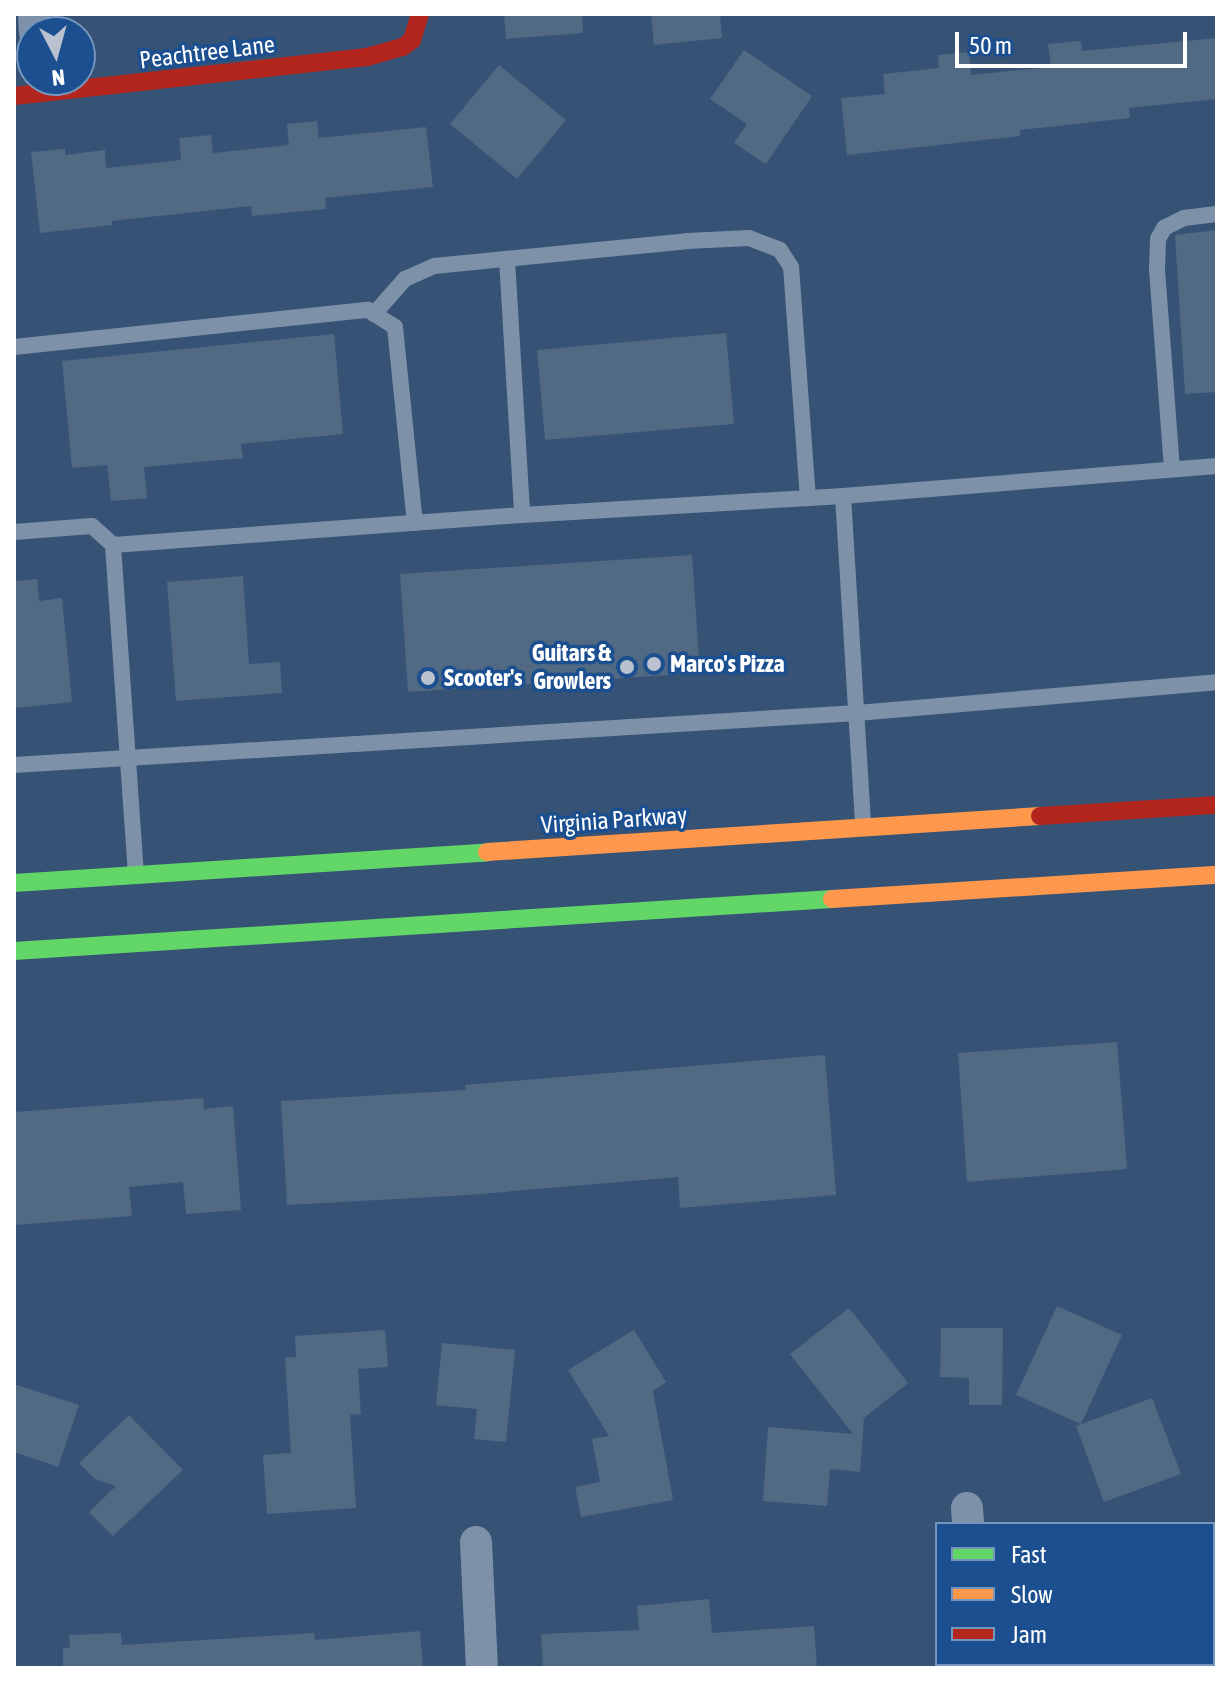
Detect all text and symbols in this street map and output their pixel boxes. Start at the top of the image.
north arrow [16,16,96,96]
scale bar [959,16,1191,66]
street label: Peachtree Lane [138,29,276,75]
text: 50 m [969,32,1012,59]
text: N [50,64,66,91]
place label: Guitars & Growlers [532,639,611,695]
place label: Marco's Pizza [670,650,785,678]
marker: Marco's Pizza [645,655,663,673]
marker: Guitars & Growlers [618,658,636,676]
place label: Scooter's [444,664,523,692]
marker: Scooter's [419,669,437,687]
street label: Virginia Parkway [540,801,688,839]
legend [935,1522,1215,1666]
text: Fast [1011,1541,1047,1568]
text: Slow [1011,1581,1053,1608]
text: Jam [1011,1621,1047,1648]

